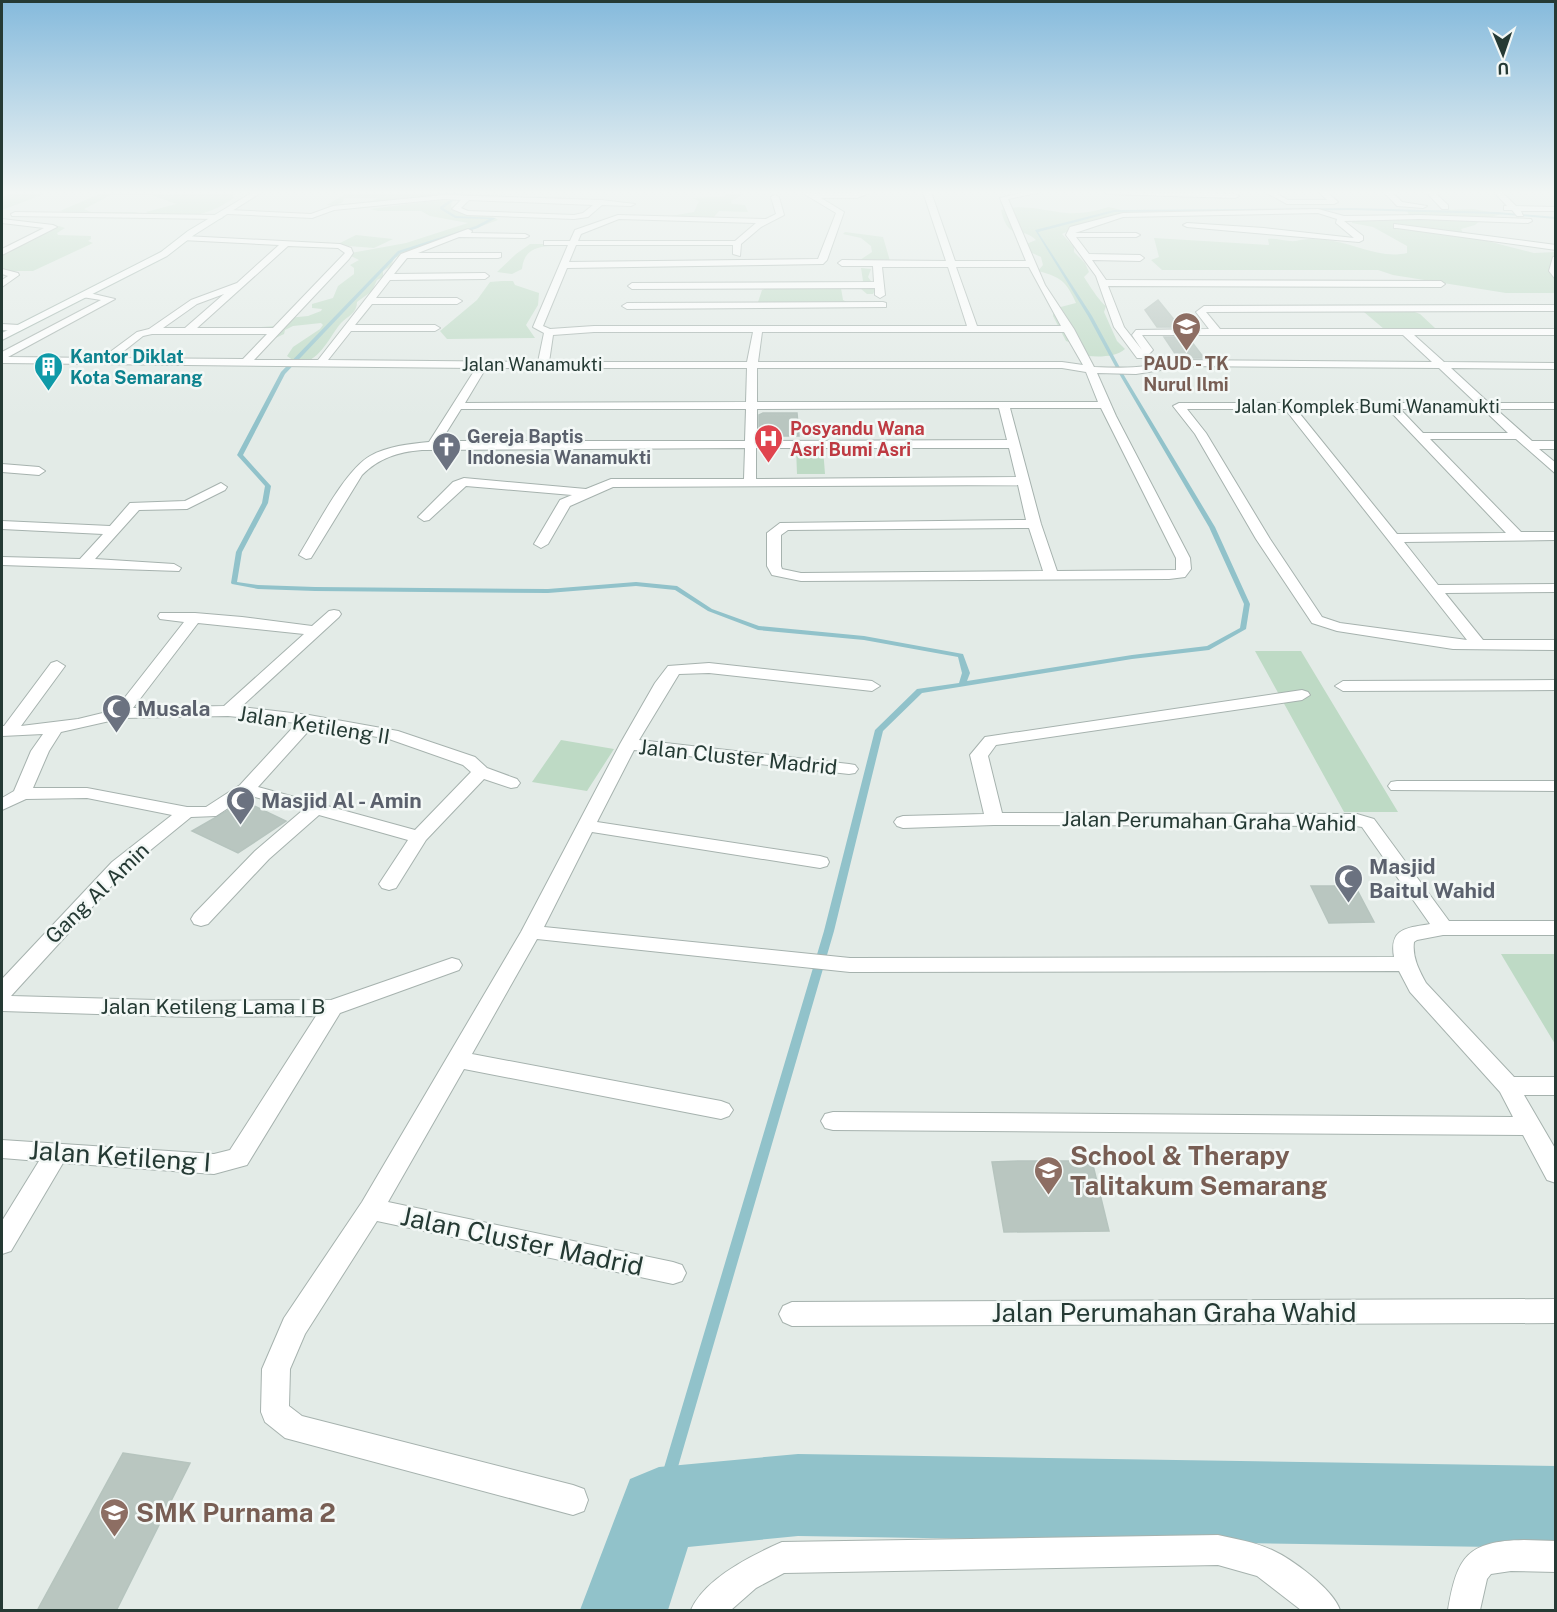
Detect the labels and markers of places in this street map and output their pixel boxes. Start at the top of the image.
school or university icon: PAUD - TK Nurul Ilmi [1170,310,1202,352]
place label: Kantor Diklat Kota Semarang [70,346,203,388]
building icon: Kantor Diklat Kota Semarang [33,350,65,392]
place label: PAUD - TK Nurul Ilmi [1143,353,1229,395]
place label: Posyandu Wana Asri Bumi Asri [790,418,925,460]
hospital icon: Posyandu Wana Asri Bumi Asri [753,422,785,464]
place label: Gereja Baptis Indonesia Wanamukti [467,426,651,468]
church icon: Gereja Baptis Indonesia Wanamukti [430,430,462,472]
mosque icon: Musala [100,692,132,734]
place label: Musala [137,696,211,721]
mosque icon: Masjid Al - Amin [224,784,256,826]
place label: Masjid Al - Amin [261,788,422,813]
place label: Masjid Baitul Wahid [1369,854,1495,903]
mosque icon: Masjid Baitul Wahid [1332,862,1364,904]
place label: School & Therapy Talitakum Semarang [1070,1140,1327,1201]
school or university icon: School & Therapy Talitakum Semarang [1033,1154,1065,1196]
school or university icon: SMK Purnama 2 [99,1496,131,1538]
place label: SMK Purnama 2 [136,1497,336,1528]

